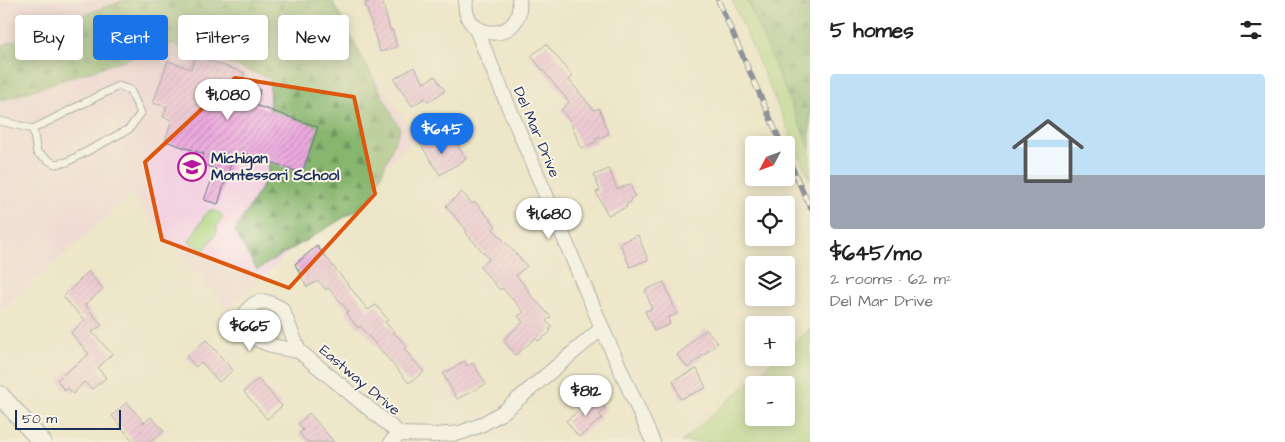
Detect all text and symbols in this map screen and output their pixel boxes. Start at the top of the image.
chip: Buy [15,15,83,60]
chip: Rent [93,15,168,60]
chip: Filters [178,15,268,60]
chip: New [278,15,349,60]
text: 5 homes [830,16,914,45]
icon: filters [1237,16,1265,44]
pin: $1,080 [187,78,269,121]
text: $1,080 [206,84,250,106]
street label: Del Mar Drive [508,84,565,181]
icon: home [1003,106,1093,196]
pin: $645 [412,112,472,155]
text: $645 [421,118,463,140]
north arrow [745,136,795,186]
map controls [745,136,795,426]
place label: Michigan Montessori School [211,148,340,186]
school or university icon: Michigan Montessori School [177,152,207,182]
button: locate [745,196,795,246]
pin: $1,680 [508,198,590,240]
text: $1,680 [527,203,571,225]
text: $645/mo [830,239,922,268]
button: layers [745,256,795,306]
text: 2 rooms · 62 m² [830,268,952,290]
text: Del Mar Drive [830,290,933,312]
pin: $665 [220,310,280,352]
text: $665 [230,315,270,337]
button: + [745,316,795,366]
street label: Eastway Drive [314,340,405,421]
pin: $812 [556,374,616,417]
button: − [745,376,795,426]
text: $812 [571,380,601,402]
scale bar [15,407,121,430]
text: 50 m [22,409,57,429]

